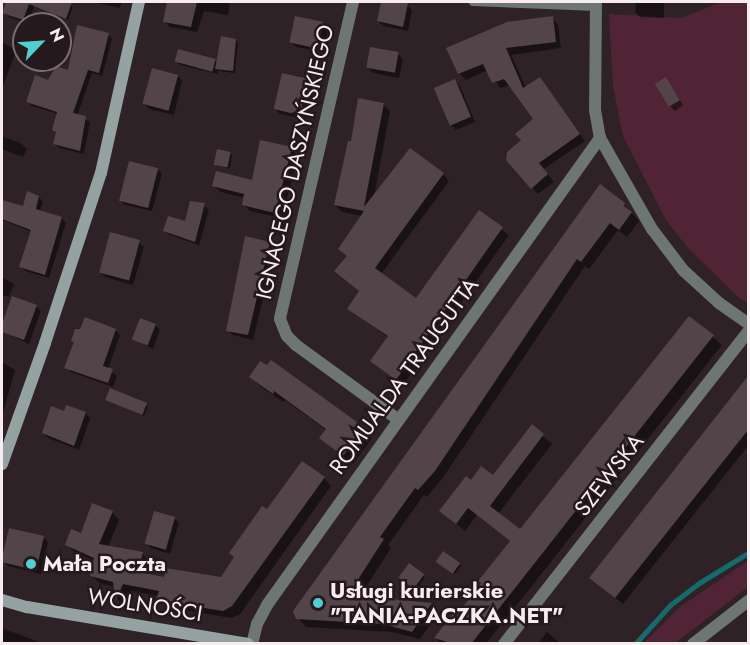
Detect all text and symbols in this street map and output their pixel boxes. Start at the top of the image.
north arrow [12,12,72,72]
street label: IGNACEGO DASZYŃSKIEGO [251,22,339,302]
text: N [44,24,70,46]
street label: ROMUALDA TRAUGUTTA [324,273,484,479]
street label: SZEWSKA [569,429,649,521]
place label: Mała Poczta [43,551,166,577]
marker: Mała Poczta [24,557,38,571]
place label: Usługi kurierskie "TANIA-PACZKA.NET" [330,577,563,628]
street label: WOLNOŚCI [86,583,204,627]
marker: Usługi kurierskie "TANIA-PACZKA.NET" [311,596,325,610]

